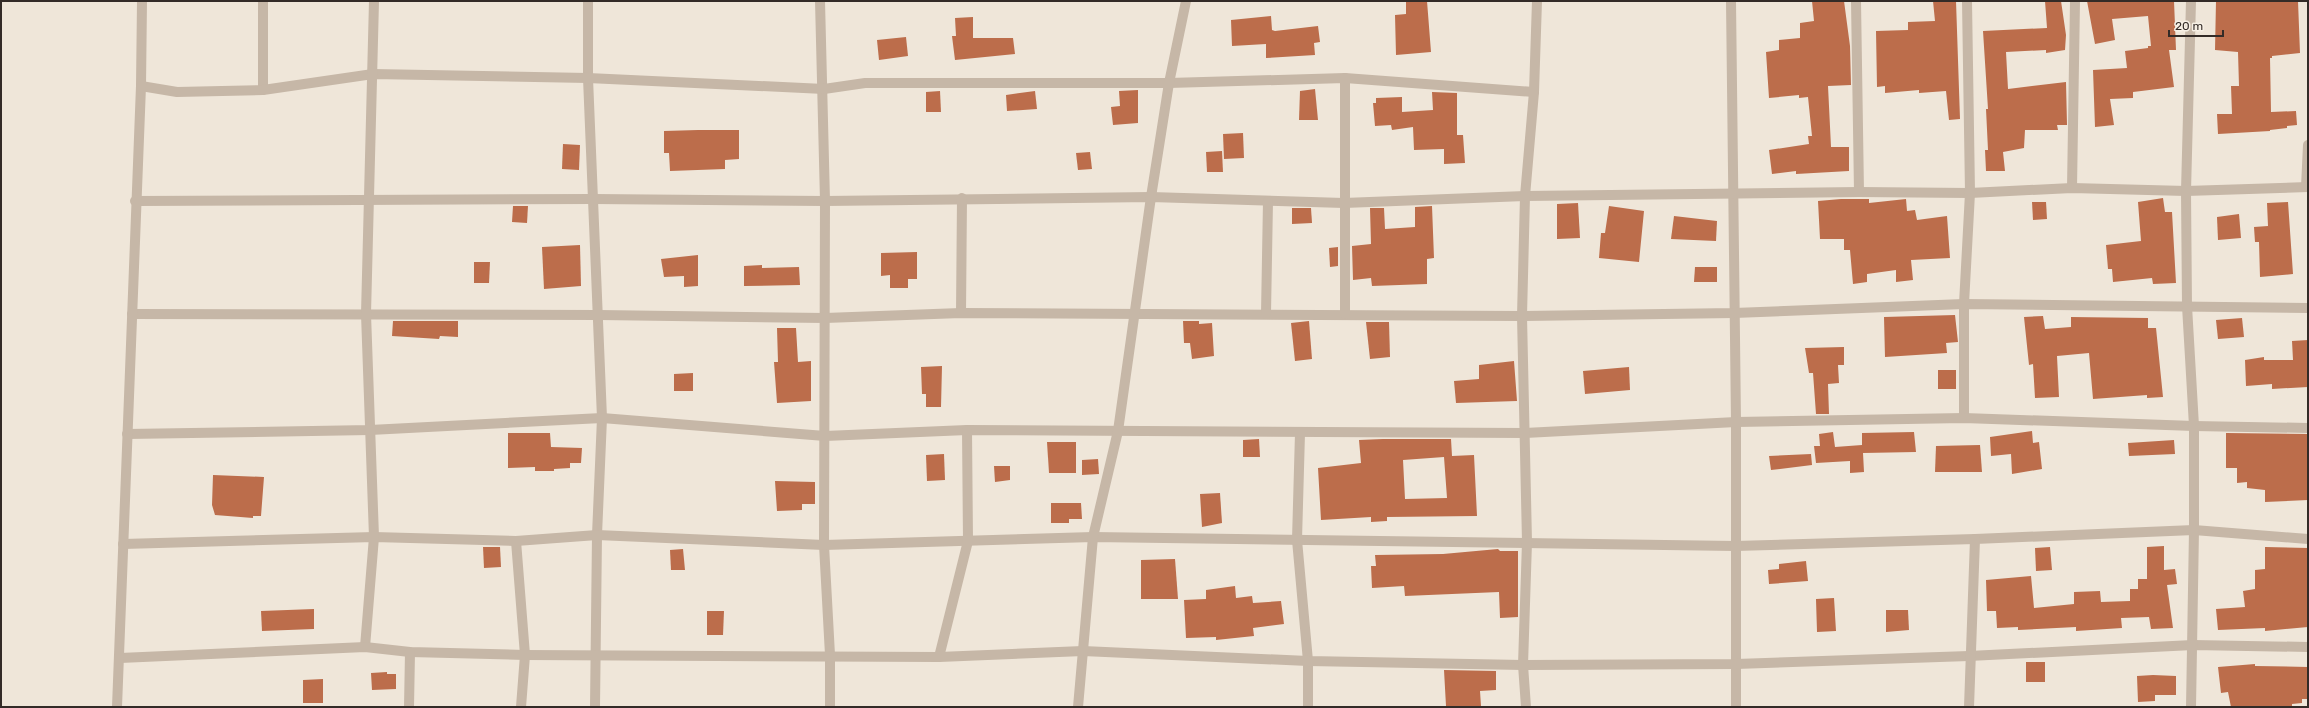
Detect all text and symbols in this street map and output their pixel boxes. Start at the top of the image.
scale bar [2169,12,2223,38]
text: 20 m [2175,19,2203,33]

